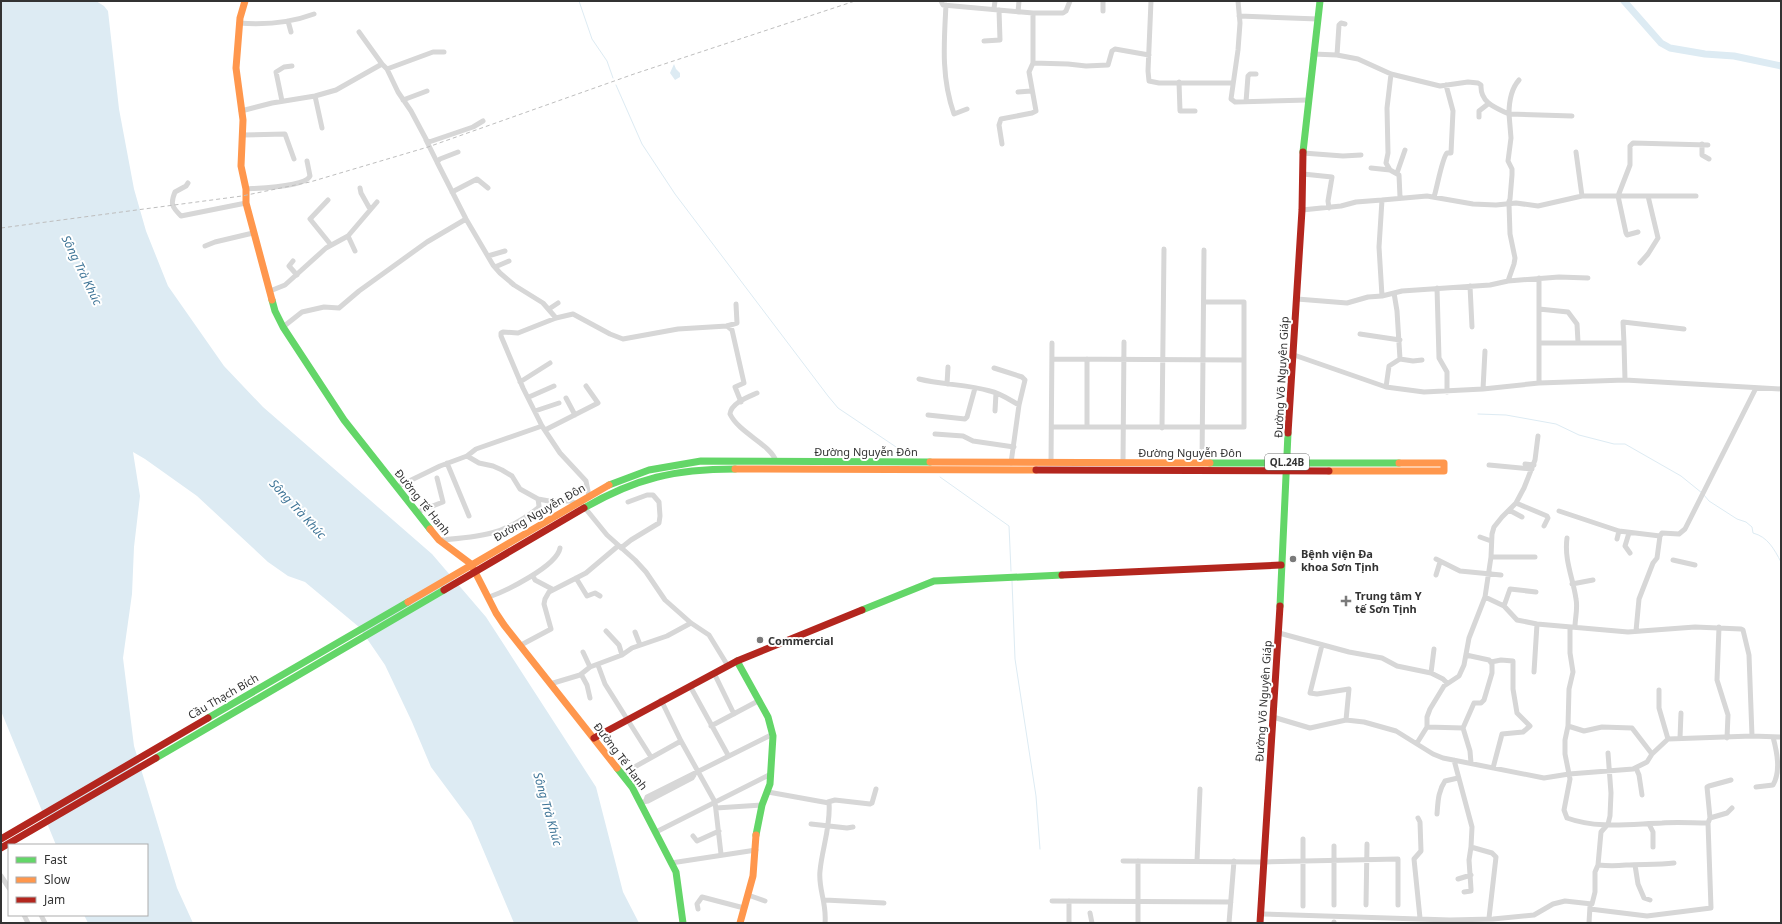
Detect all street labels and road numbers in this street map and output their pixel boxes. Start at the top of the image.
street label: Đường Võ Nguyên Giáp [1270,316,1292,438]
street label: Đường Nguyễn Đôn [814,444,918,459]
street label: Đường Nguyễn Đôn [1138,445,1242,460]
road number: QL.24B [1265,454,1309,470]
street label: Đường Tế Hanh [392,466,454,538]
street label: Đường Nguyễn Đôn [490,480,588,544]
street label: Đường Võ Nguyên Giáp [1251,640,1275,762]
street label: Cầu Thạch Bích [185,670,261,722]
street label: Đường Tế Hanh [591,719,651,793]

